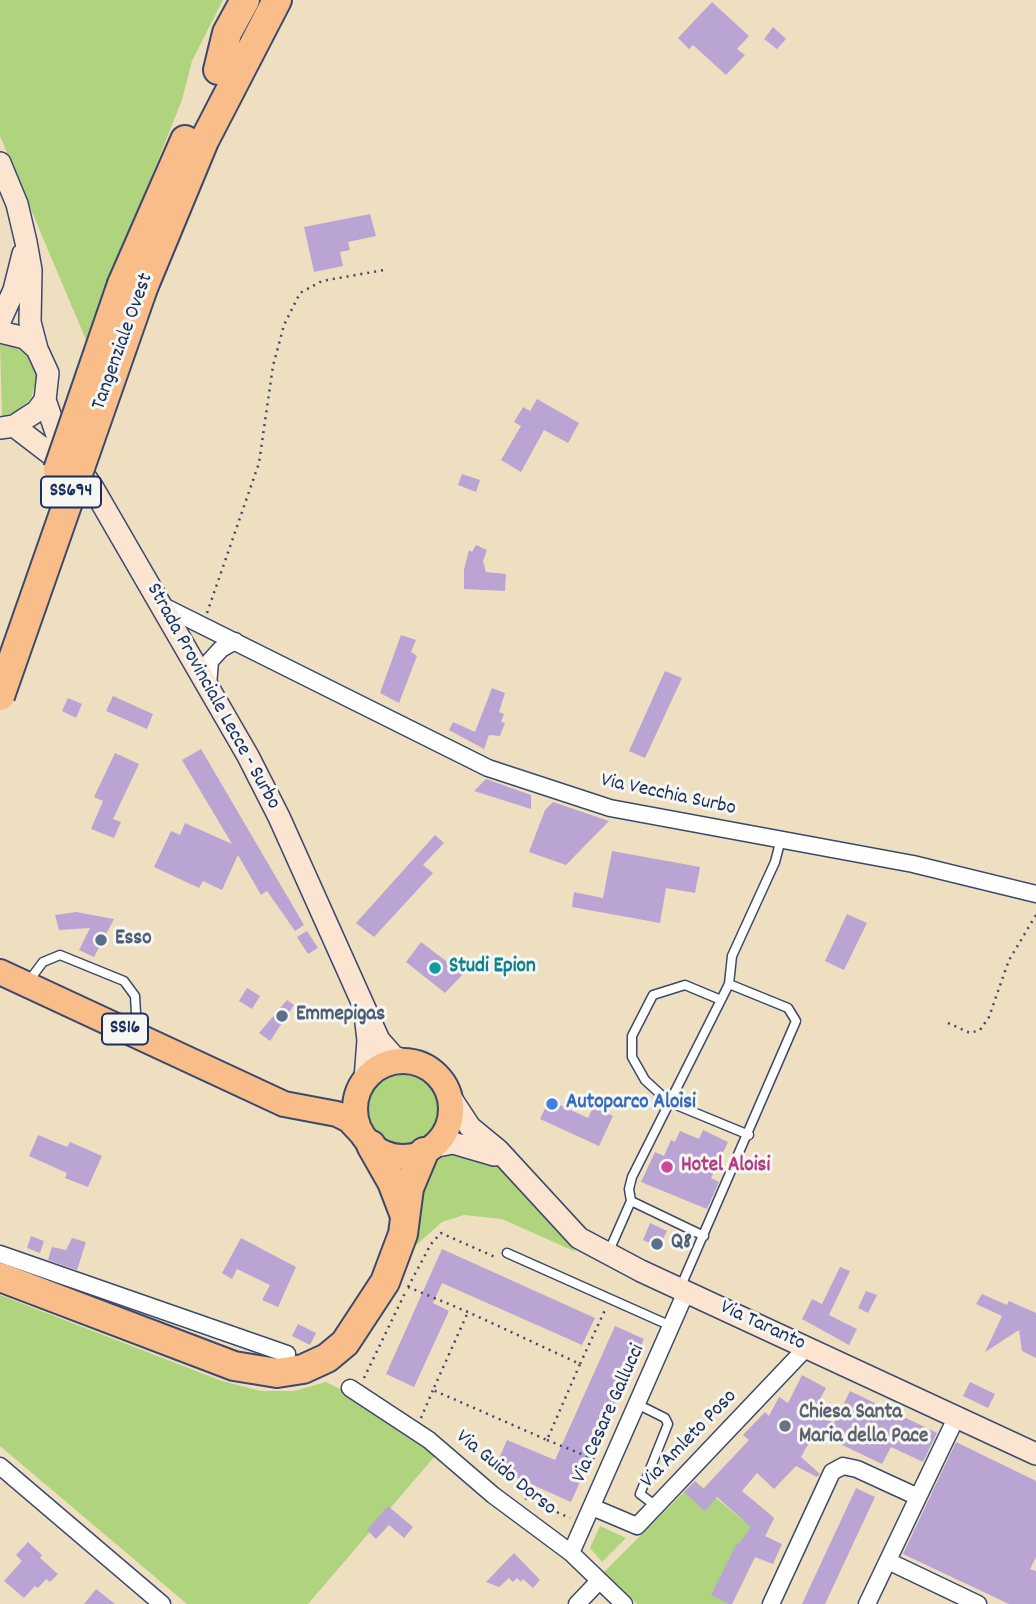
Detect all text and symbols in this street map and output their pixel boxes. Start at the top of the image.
street label: Tangenziale Ovest [88,270,160,414]
road number: SS694 [41,477,101,508]
street label: Strada Provinciale Lecce - Surbo [139,580,285,814]
street label: Via Vecchia Surbo [598,769,738,823]
place label: Esso [115,927,152,953]
marker: Esso [93,932,109,948]
place label: Studi Epion [449,955,536,981]
marker: Studi Epion [427,960,443,976]
place label: Emmepigas [296,1003,385,1029]
marker: Emmepigas [274,1008,290,1024]
road number: SS16 [102,1014,148,1044]
place label: Autoparco Aloisi [566,1091,696,1117]
marker: Autoparco Aloisi [544,1096,560,1112]
place label: Hotel Aloisi [681,1154,770,1180]
marker: Hotel Aloisi [659,1159,675,1175]
place label: Q8 [671,1231,692,1257]
marker: Q8 [649,1236,665,1252]
street label: Via Taranto [715,1296,809,1358]
street label: Via Cesare Gallucci [568,1341,652,1487]
street label: Via Amleto Poso [637,1385,743,1495]
place label: Chiesa Santa Maria della Pace [799,1401,928,1451]
marker: Chiesa Santa Maria della Pace [777,1418,793,1434]
street label: Via Guido Dorso [450,1426,560,1522]

